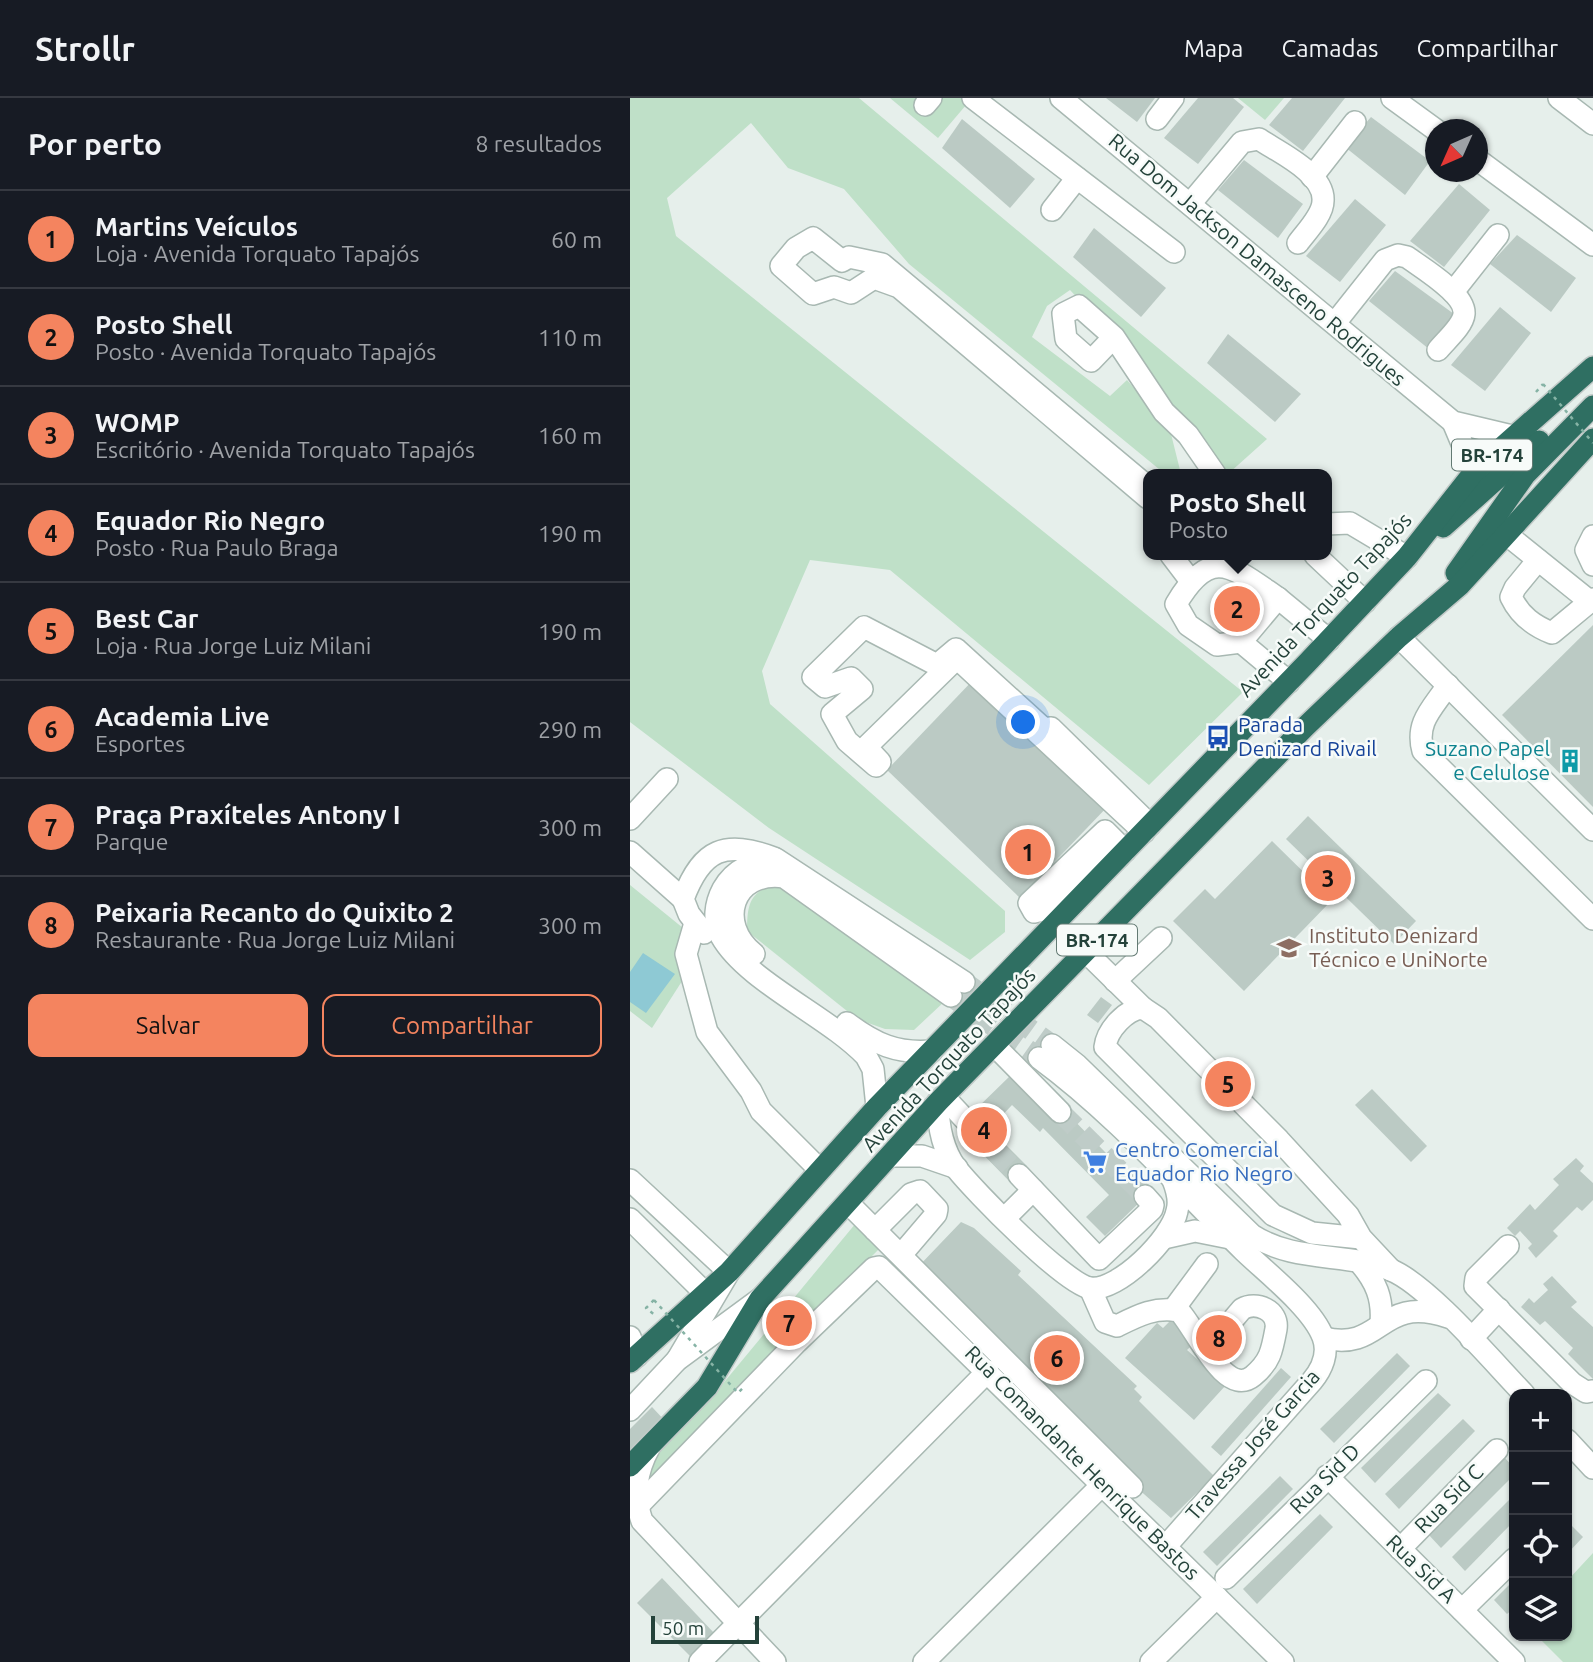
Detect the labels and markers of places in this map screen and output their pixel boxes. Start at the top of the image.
pin: 2 [1214,583,1260,635]
place label: Parada Denizard Rivail [1238,712,1377,760]
bus stop icon: Parada Denizard Rivail [1204,723,1232,751]
place label: Suzano Papel e Celulose [1425,736,1550,784]
building icon: Suzano Papel e Celulose [1556,747,1584,775]
pin: 1 [1005,826,1051,878]
pin: 3 [1305,852,1351,904]
place label: Instituto Denizard Técnico e UniNorte [1309,923,1488,971]
school or university icon: Instituto Denizard Técnico e UniNorte [1275,934,1303,962]
pin: 5 [1205,1058,1251,1110]
pin: 4 [961,1104,1007,1156]
place label: Centro Comercial Equador Rio Negro [1115,1137,1293,1185]
supermarket icon: Centro Comercial Equador Rio Negro [1081,1148,1109,1176]
pin: 7 [766,1297,812,1349]
pin: 8 [1196,1312,1242,1364]
pin: 6 [1034,1332,1080,1384]

